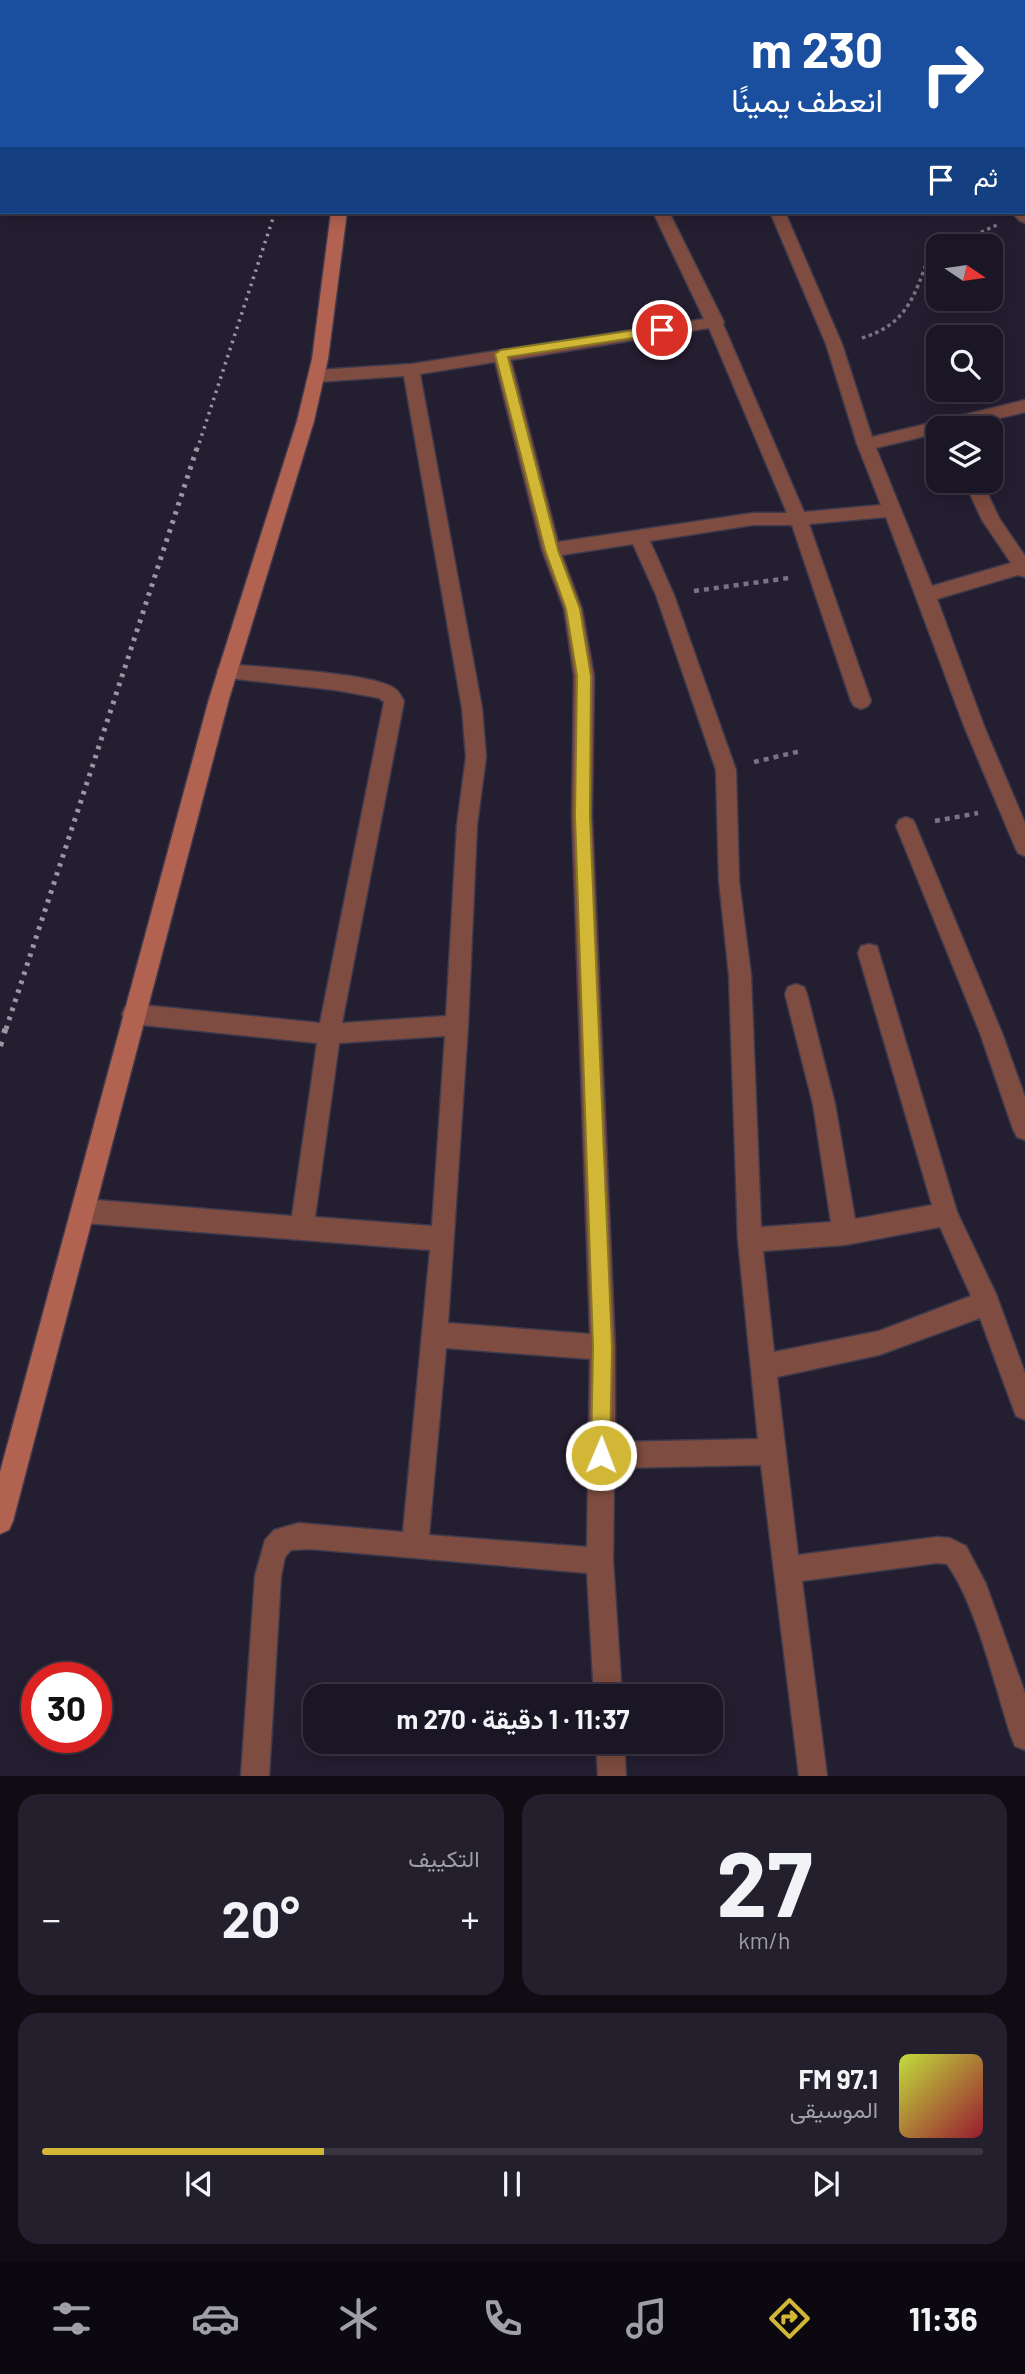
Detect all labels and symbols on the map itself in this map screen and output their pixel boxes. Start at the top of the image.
north arrow [926,234,1003,312]
pin [632,300,692,360]
position arrow [564,1418,638,1492]
speed limit sign: 30 [21,1662,112,1753]

